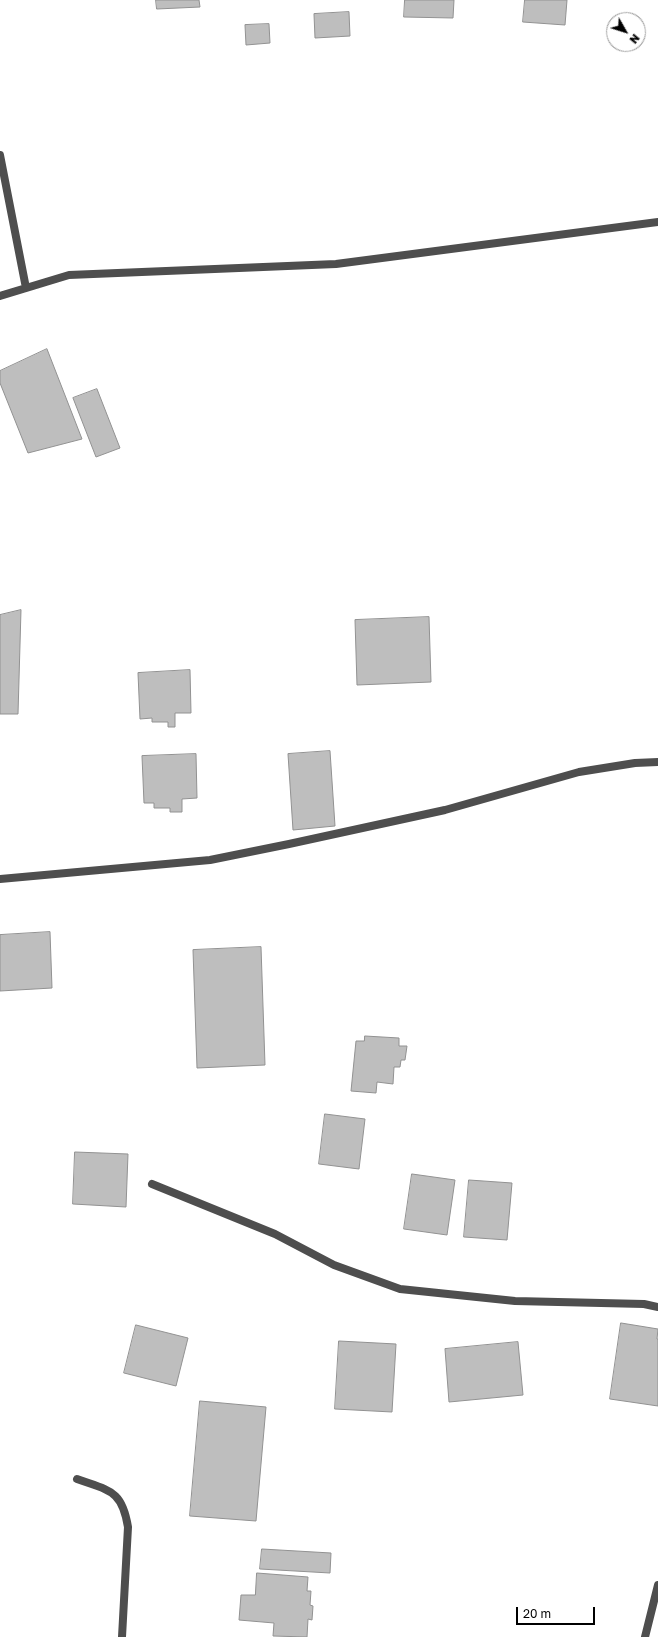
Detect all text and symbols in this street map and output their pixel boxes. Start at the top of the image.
north arrow [606,12,646,52]
text: N [627,32,643,47]
scale bar [518,1599,597,1625]
text: 20 m [523,1606,551,1621]

